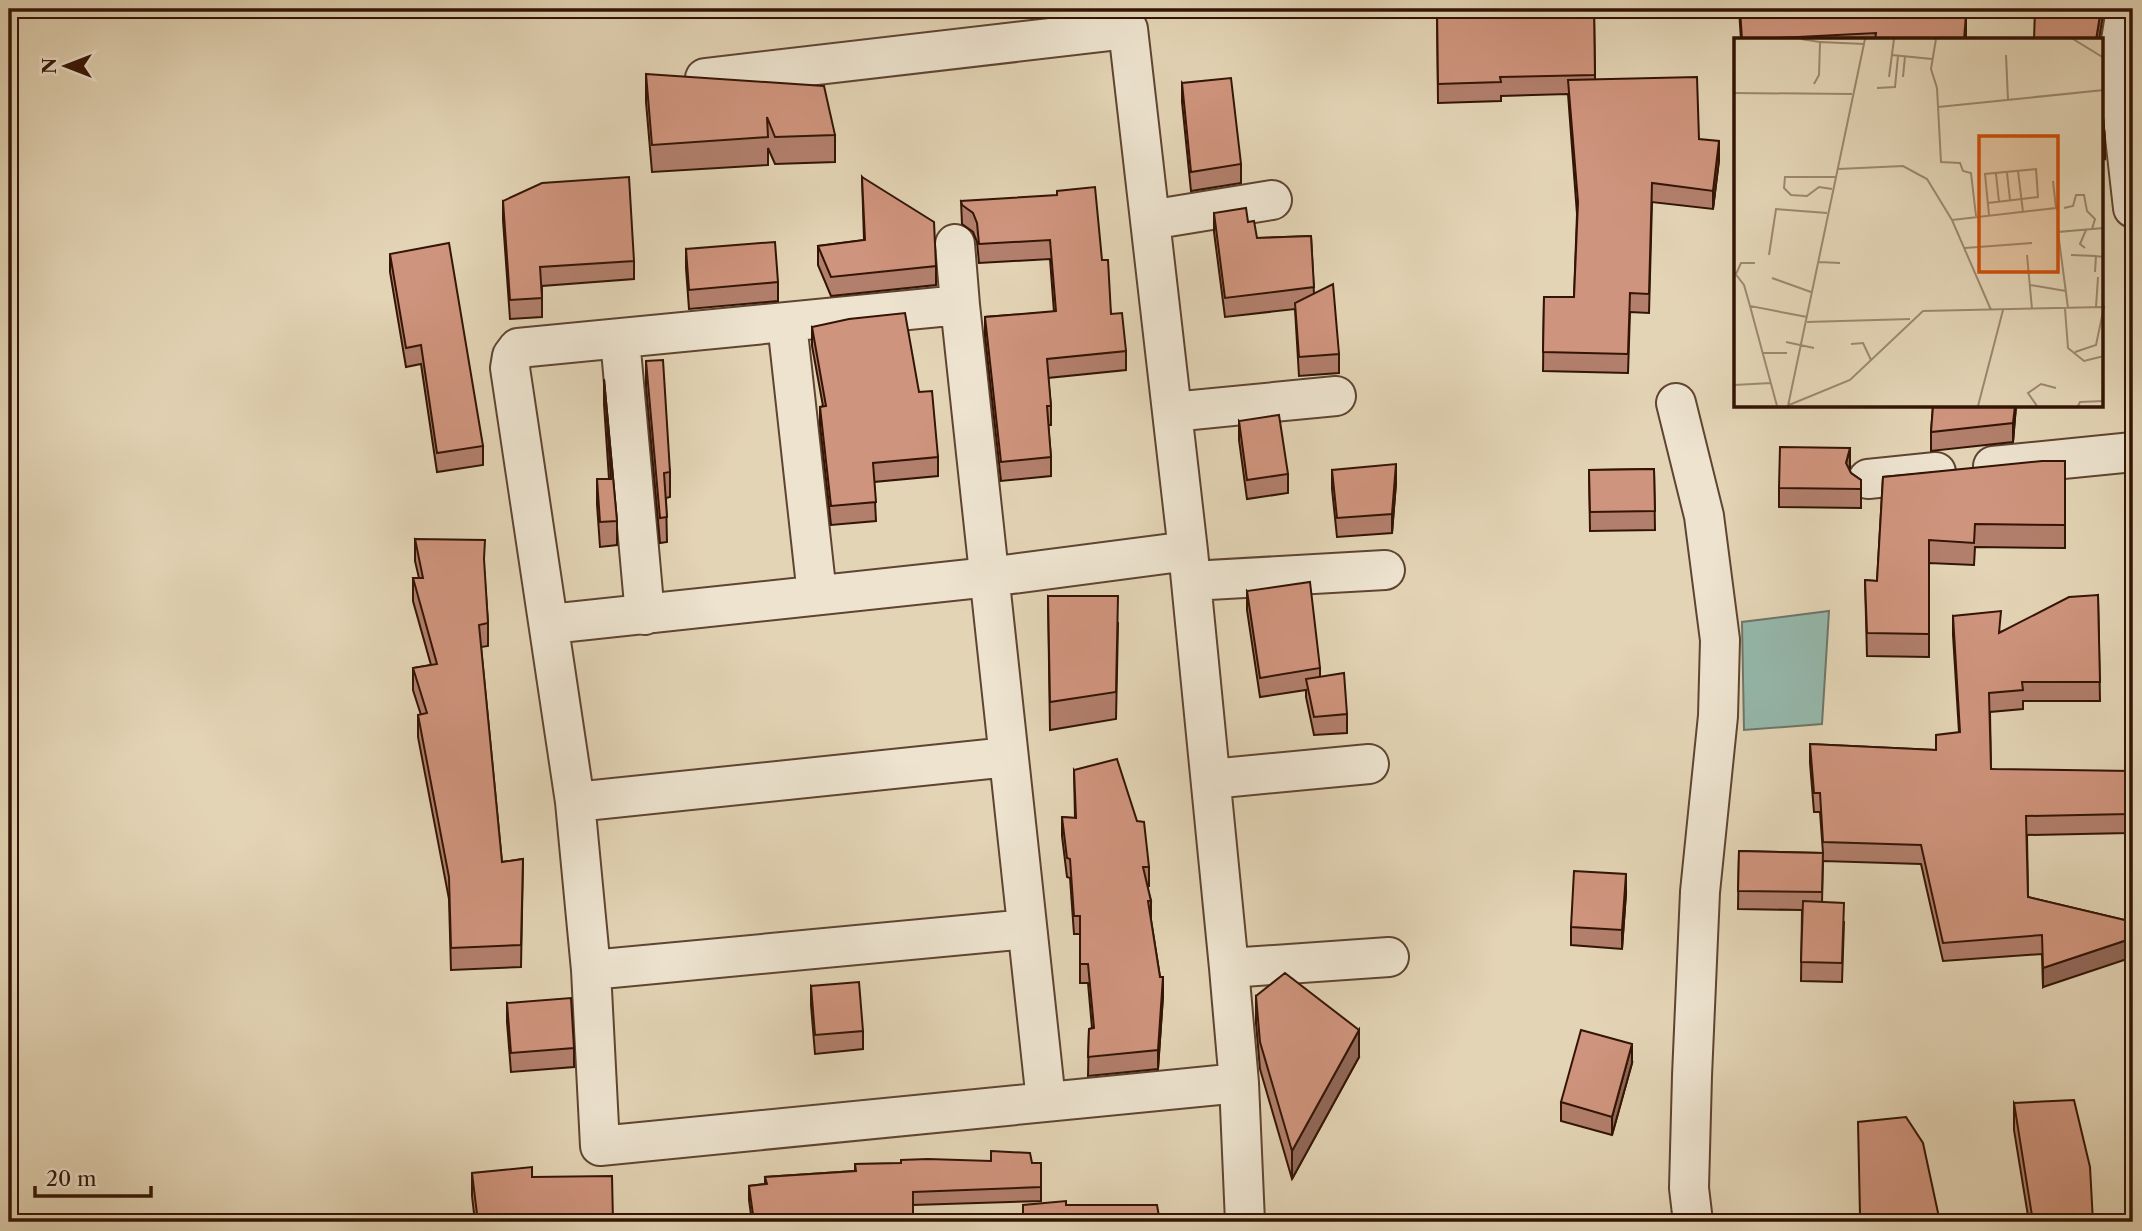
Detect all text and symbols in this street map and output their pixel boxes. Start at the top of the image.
north arrow [32,32,102,102]
inset map [1734,38,2104,408]
text: N [38,58,61,74]
scale bar [35,1154,150,1198]
text: 20 m [46,1166,97,1191]

